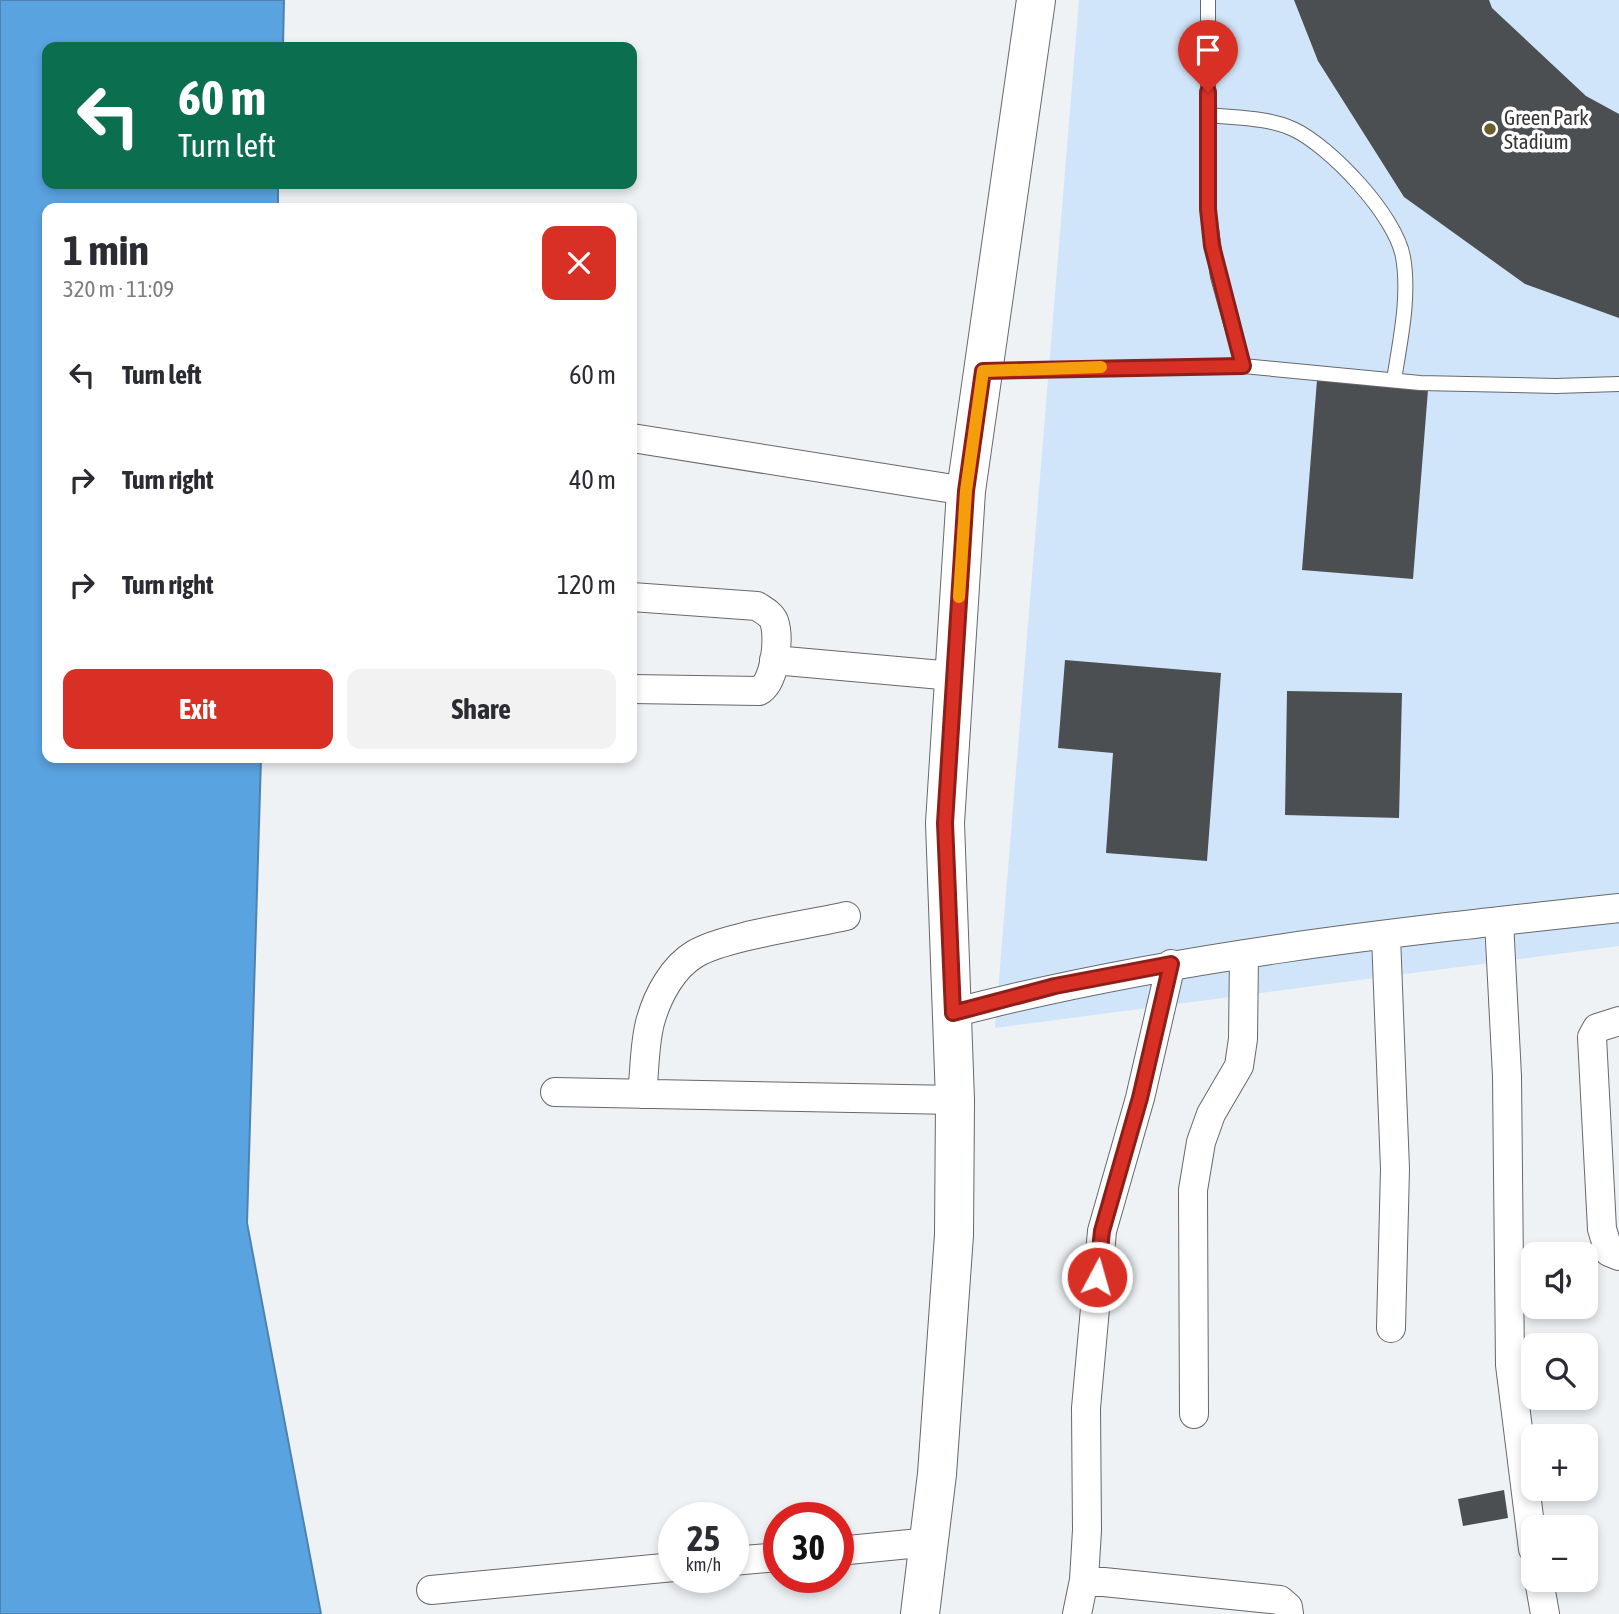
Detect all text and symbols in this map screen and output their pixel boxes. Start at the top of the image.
pin [1178,20,1238,92]
icon: arrive [1189,31,1227,69]
text: 60 m [178,69,266,125]
icon: left [63,70,154,161]
place label: Green Park Stadium [1504,105,1588,153]
marker: Green Park Stadium [1482,121,1498,137]
text: Turn left [178,127,276,164]
text: 1 min [63,226,149,274]
button: close [542,226,616,300]
text: 320 m · 11:09 [63,276,174,302]
icon: left [63,356,101,394]
text: Turn left [122,360,202,390]
text: 60 m [569,360,616,390]
icon: right [63,461,101,499]
text: Turn right [122,465,213,495]
text: 40 m [569,465,616,495]
icon: right [63,566,101,604]
text: Turn right [122,570,213,600]
text: 120 m [557,570,616,600]
button: Exit [63,669,333,749]
button: Share [347,669,616,749]
position arrow [1060,1240,1134,1314]
map controls [1521,1242,1598,1592]
button: sound [1521,1242,1598,1319]
button: search [1521,1333,1598,1410]
button: + [1521,1424,1598,1501]
speed limit sign: 30 [763,1502,854,1593]
button: − [1521,1515,1598,1592]
text: 25 [687,1518,720,1558]
text: km/h [686,1554,721,1575]

